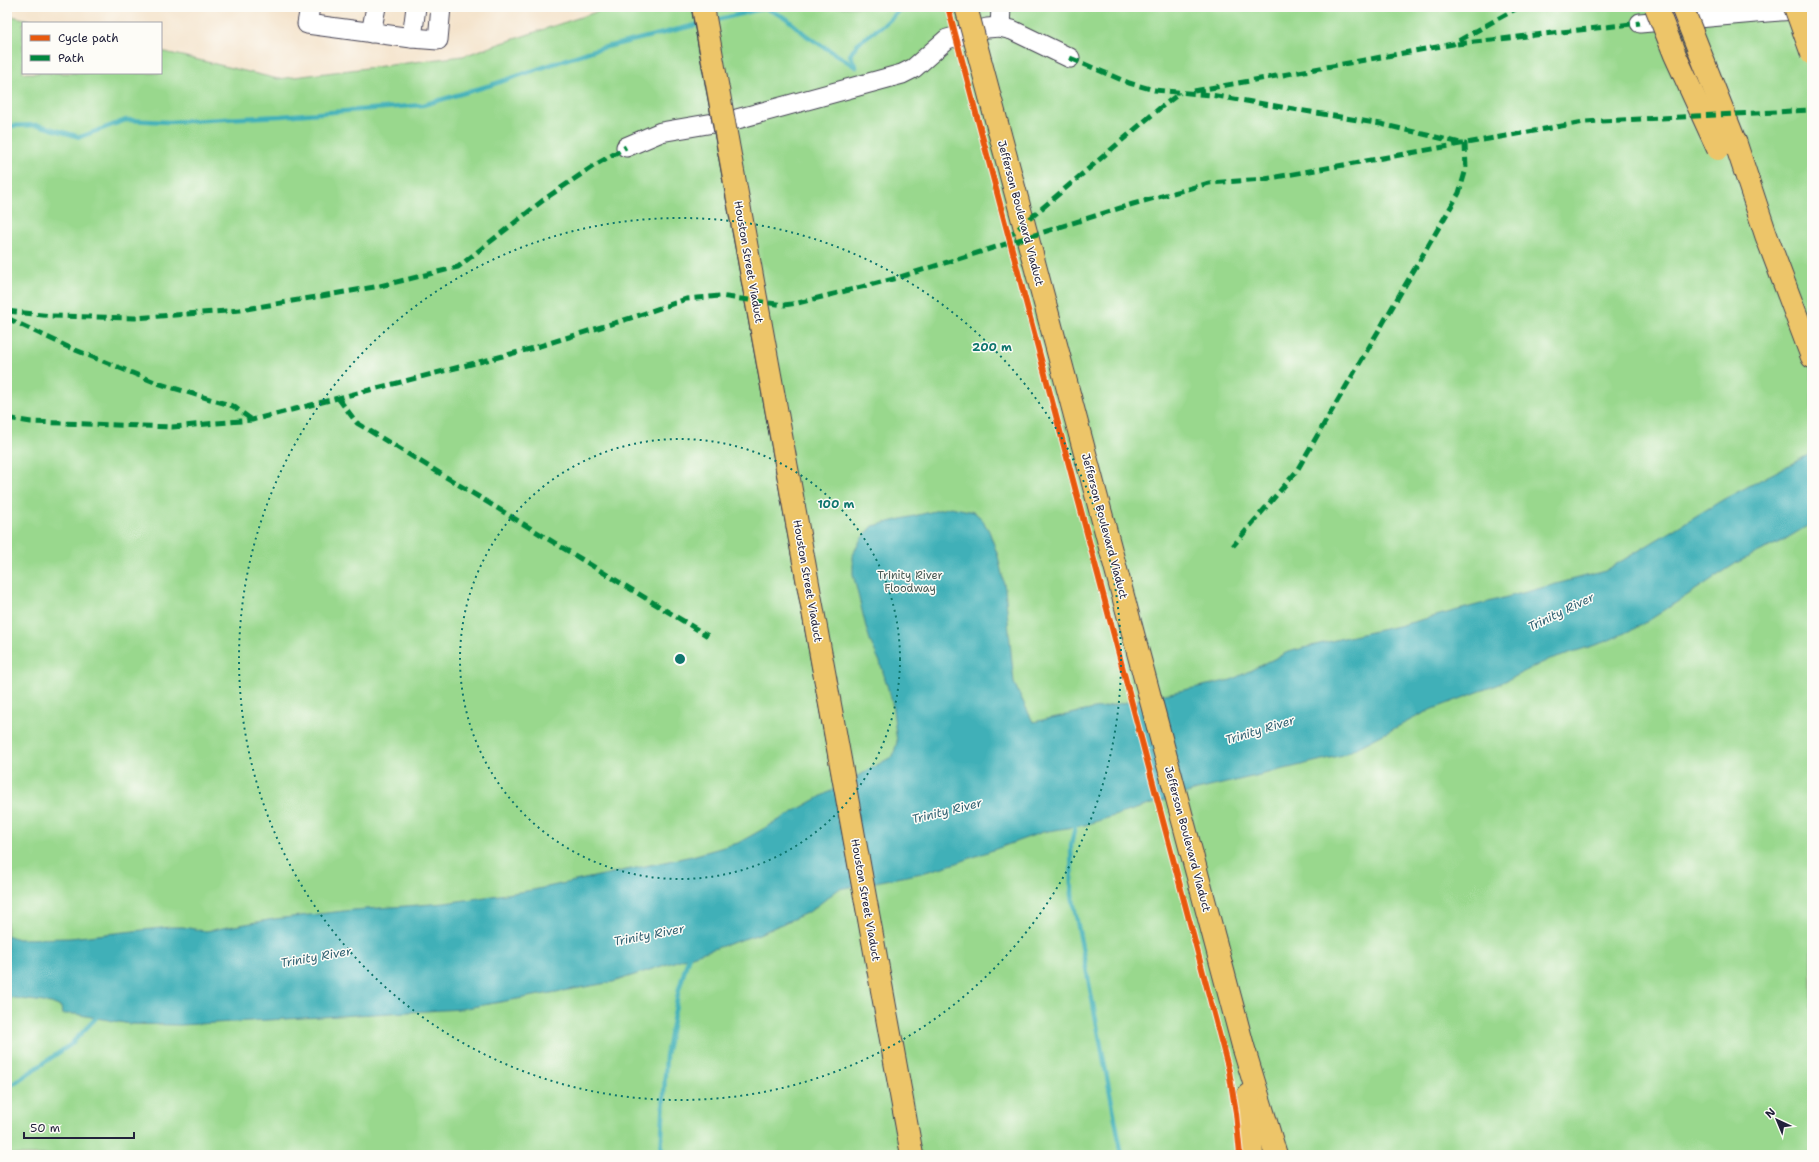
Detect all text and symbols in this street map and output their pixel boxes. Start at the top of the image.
legend [22,22,162,74]
text: Cycle path [58,30,119,46]
text: Path [58,50,84,66]
street label: Jefferson Boulevard Viaduct [994,139,1047,288]
street label: Houston Street Viaduct [730,200,767,325]
text: 200 m [972,339,1012,355]
street label: Jefferson Boulevard Viaduct [1078,452,1131,601]
text: 100 m [818,496,855,512]
street label: Houston Street Viaduct [789,519,826,644]
park label: Trinity River Floodway [877,568,943,596]
water label: Trinity River [1525,589,1597,635]
centre of rings [673,652,687,666]
water label: Trinity River [1223,712,1297,748]
street label: Jefferson Boulevard Viaduct [1161,765,1214,914]
water label: Trinity River [910,794,984,827]
street label: Houston Street Viaduct [847,838,884,963]
water label: Trinity River [612,920,686,950]
water label: Trinity River [279,943,353,971]
north arrow [1757,1100,1797,1140]
text: N [1762,1105,1779,1122]
scale bar [24,1114,134,1140]
text: 50 m [30,1120,60,1136]

